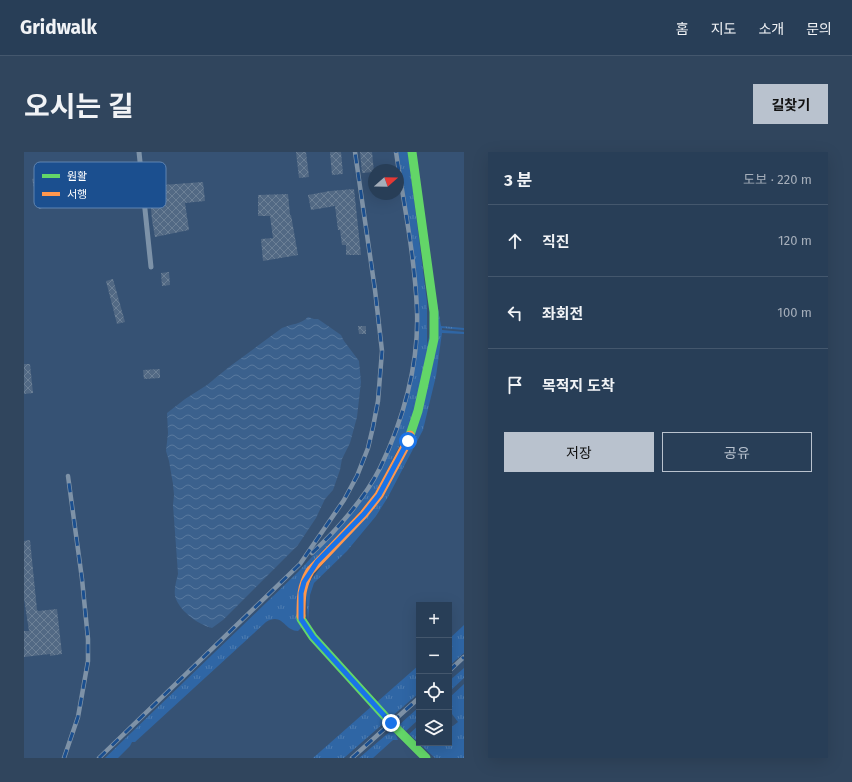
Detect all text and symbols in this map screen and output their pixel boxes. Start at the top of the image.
text: Gridwalk [20,16,97,39]
text: 홈 [676,21,689,38]
text: 지도 [711,21,736,38]
text: 소개 [758,21,784,38]
text: 문의 [806,21,832,38]
button: 길찾기 [753,84,828,124]
text: 오시는 길 [24,90,134,123]
legend [34,162,166,208]
north arrow [368,164,404,200]
text: 원활 [67,170,87,183]
text: 3 분 [504,170,533,191]
text: 도보 · 220 m [743,172,812,187]
text: 서행 [67,188,87,201]
icon: ahead [504,230,526,252]
text: 직진 [542,233,570,251]
text: 120 m [778,233,812,248]
icon: left [504,302,526,324]
text: 좌회전 [542,305,583,323]
text: 100 m [777,305,812,320]
icon: arrive [504,374,526,396]
text: 목적지 도착 [542,377,615,395]
route start [399,432,417,450]
button: 저장 [504,432,654,472]
button: 공유 [662,432,812,472]
map controls [416,602,452,746]
button: + [416,602,452,638]
button: − [416,638,452,674]
button: locate [416,674,452,710]
button: layers [416,710,452,746]
route end [382,714,400,732]

